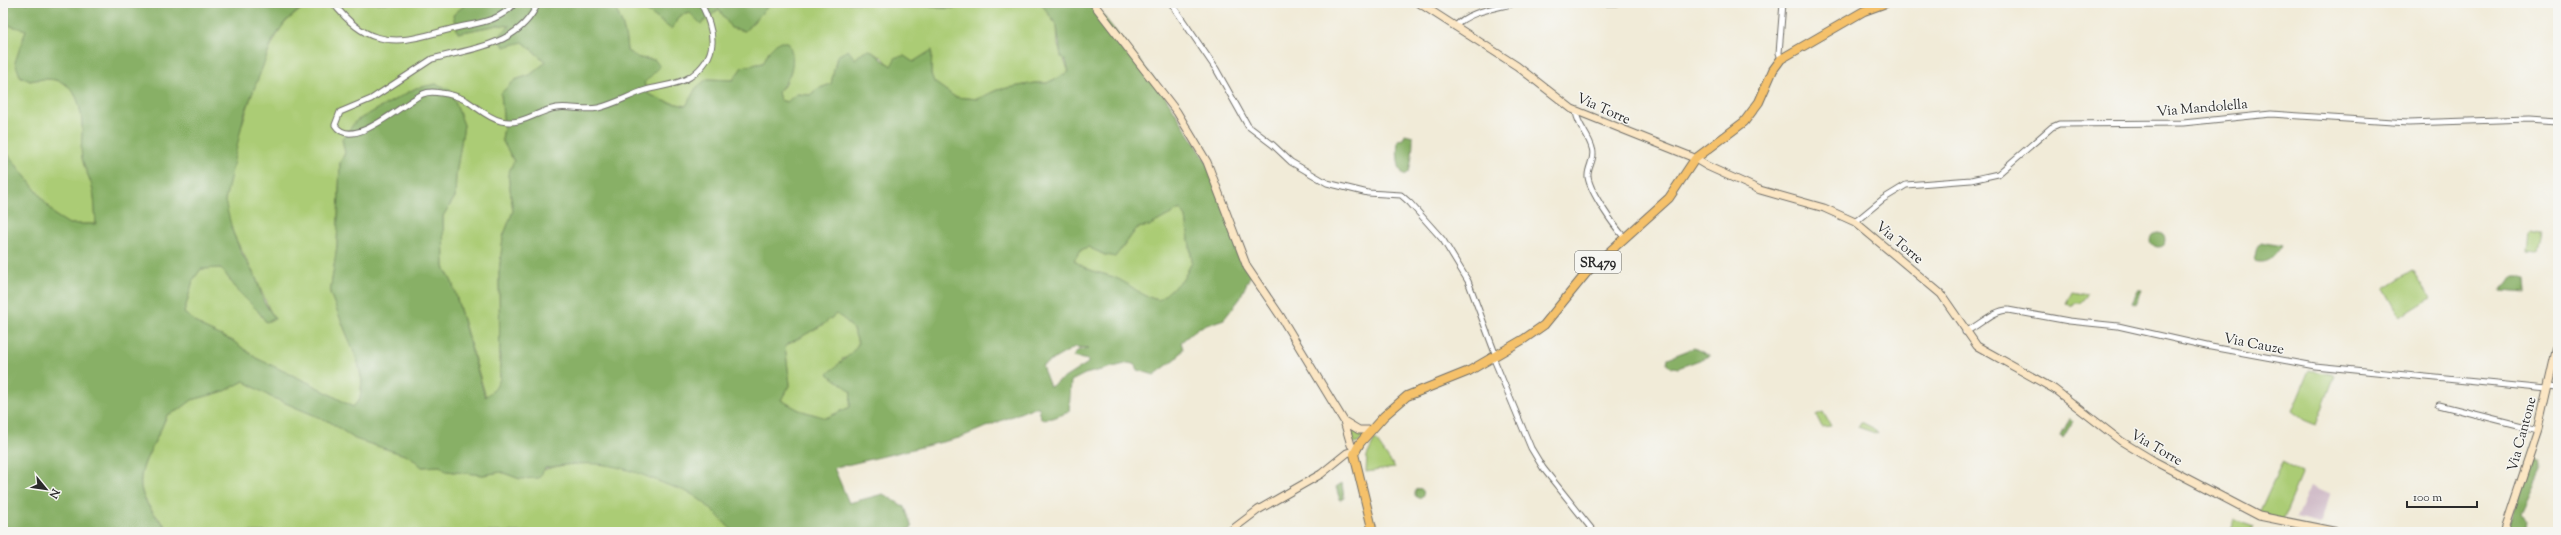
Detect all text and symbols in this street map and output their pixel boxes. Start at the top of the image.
street label: Via Torre [1573,89,1633,131]
street label: Via Mandolella [2156,95,2249,123]
street label: Via Torre [1870,217,1927,270]
road number: SR479 [1575,251,1621,273]
street label: Via Cauze [2222,329,2286,361]
street label: Via Cantone [2503,395,2543,474]
street label: Via Torre [2126,426,2186,472]
north arrow [26,469,66,509]
scale bar [2407,483,2477,509]
text: N [45,485,63,501]
text: 100 m [2413,489,2442,507]

